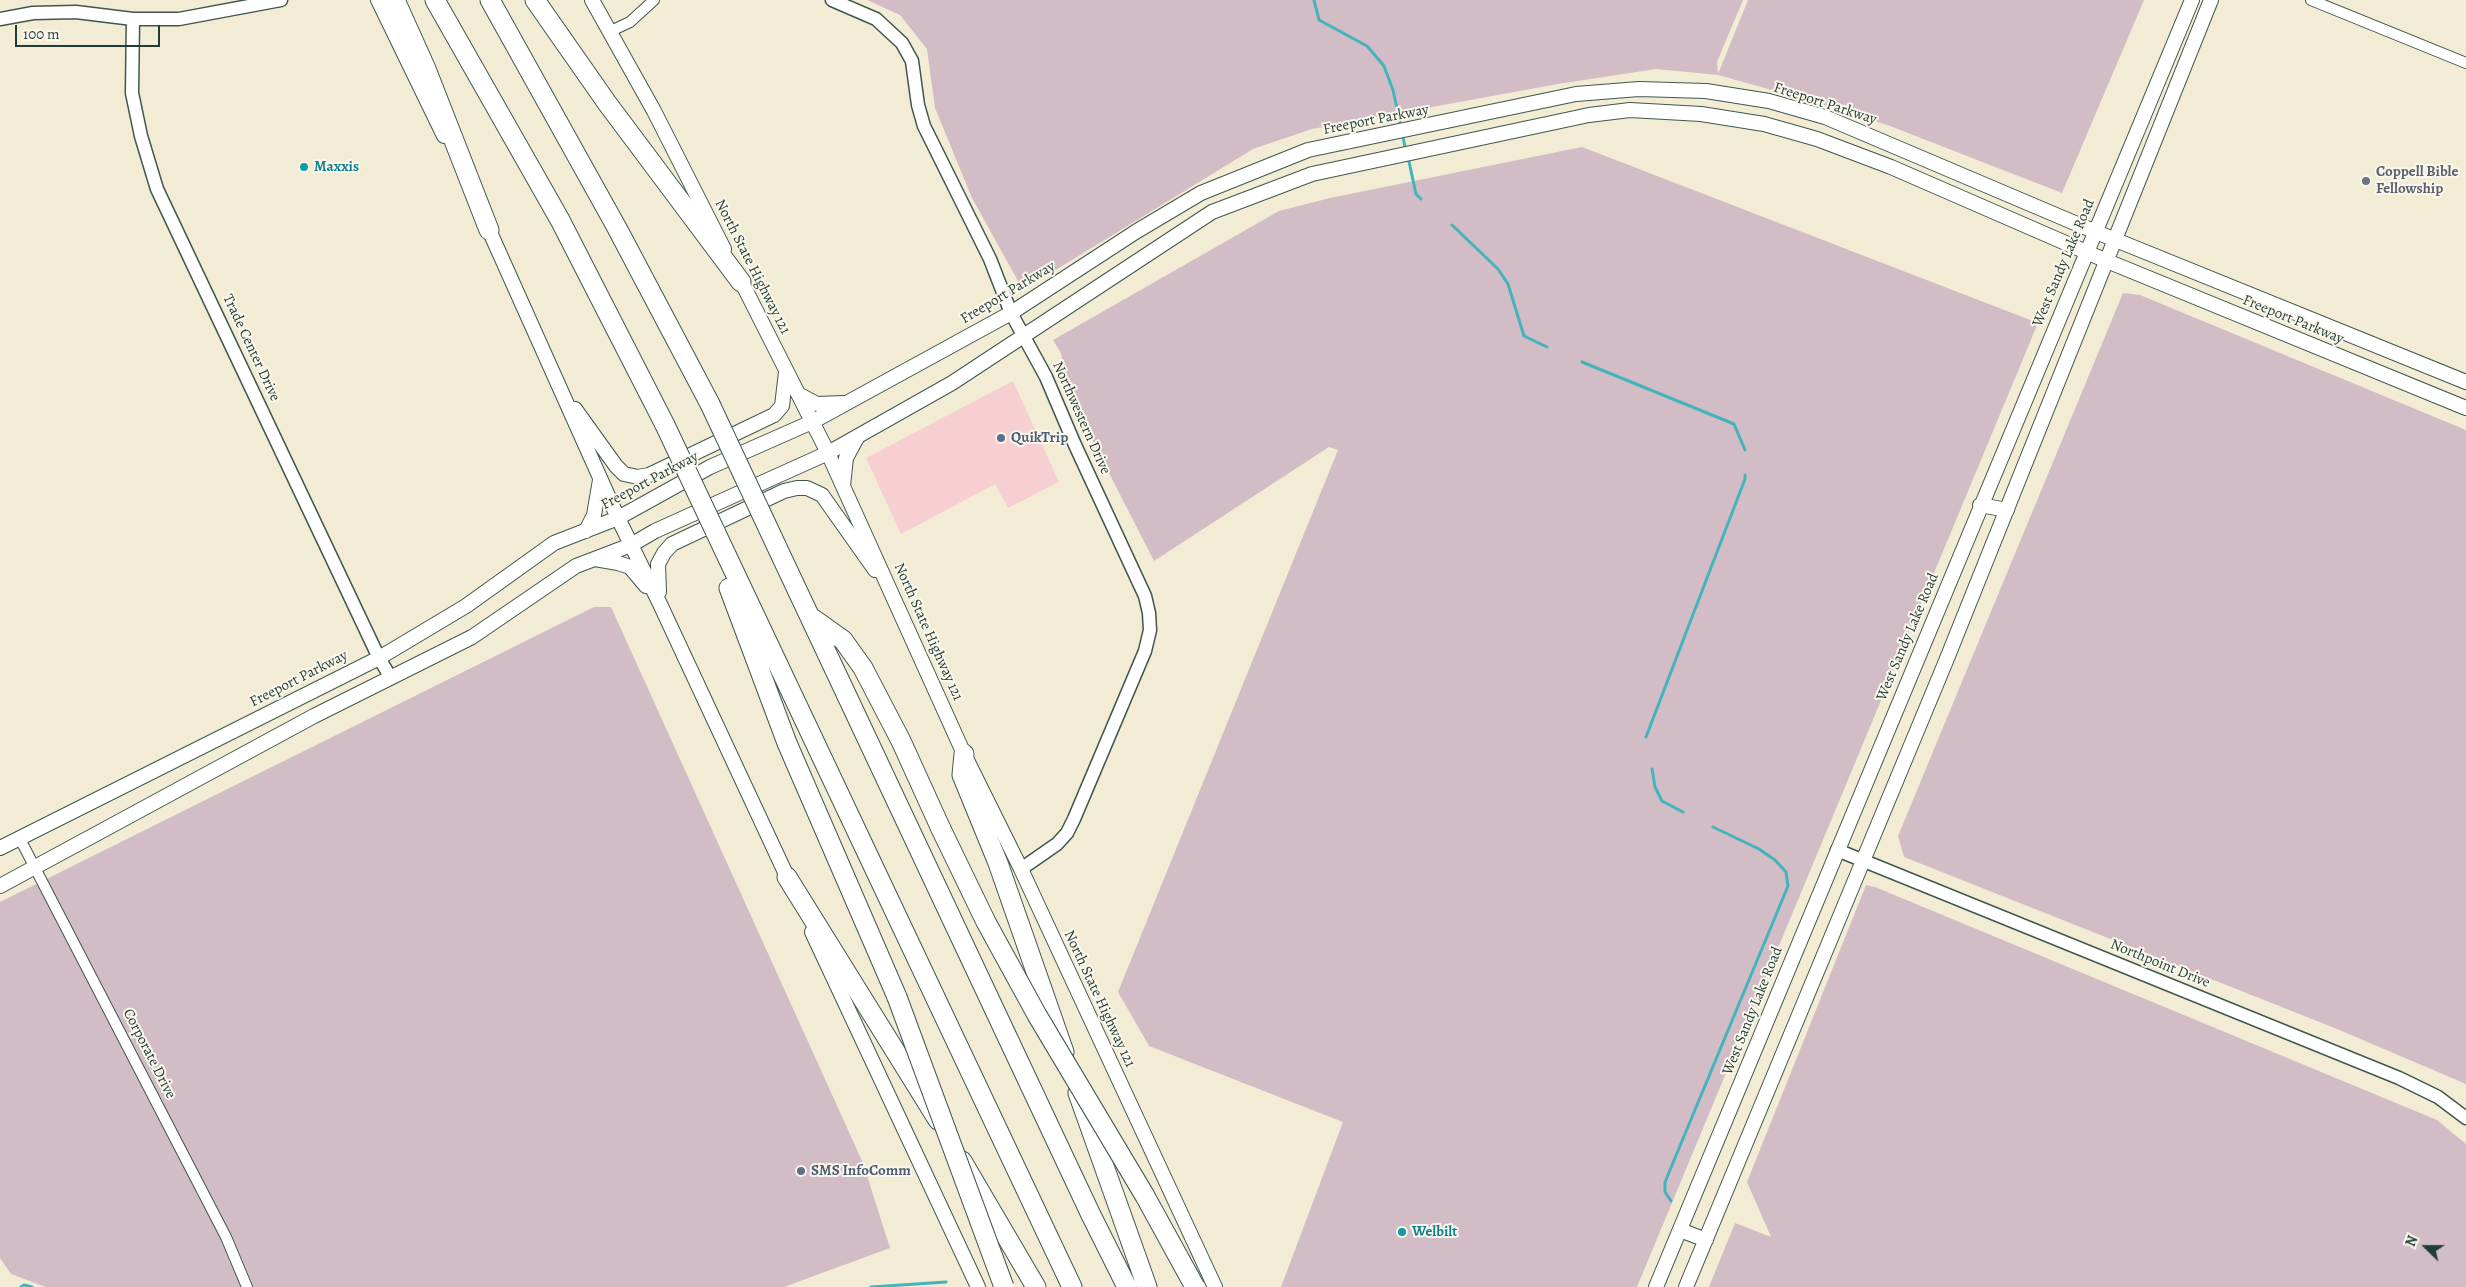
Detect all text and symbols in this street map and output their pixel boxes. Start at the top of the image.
scale bar [18,15,162,47]
text: 100 m [23,24,60,44]
street label: Freeport Parkway [1771,79,1879,129]
street label: Freeport Parkway [1322,101,1430,139]
place label: Maxxis [314,158,359,176]
marker: Maxxis [298,161,310,173]
place label: Coppell Bible Fellowship [2376,163,2458,198]
marker: Coppell Bible Fellowship [2360,175,2372,187]
street label: North State Highway 121 [710,197,794,337]
street label: West Sandy Lake Road [2029,197,2099,329]
street label: Freeport Parkway [957,258,1059,328]
street label: Trade Center Drive [218,292,284,404]
street label: Freeport Parkway [2240,292,2346,348]
street label: Northwestern Drive [1048,359,1114,477]
place label: QuikTrip [1011,429,1068,447]
marker: QuikTrip [995,432,1007,444]
street label: Freeport Parkway [598,448,702,514]
street label: North State Highway 121 [890,560,966,704]
street label: West Sandy Lake Road [1873,571,1943,703]
street label: Freeport Parkway [247,647,351,711]
street label: North State Highway 121 [1059,928,1139,1070]
street label: Northpoint Drive [2107,936,2213,992]
street label: West Sandy Lake Road [1719,944,1787,1078]
street label: Corporate Drive [119,1006,179,1102]
place label: SMS InfoComm [811,1162,911,1180]
marker: SMS InfoComm [795,1165,807,1177]
north arrow [2401,1222,2451,1272]
place label: Welbilt [1412,1223,1457,1241]
marker: Welbilt [1396,1226,1408,1238]
text: N [2401,1233,2422,1249]

